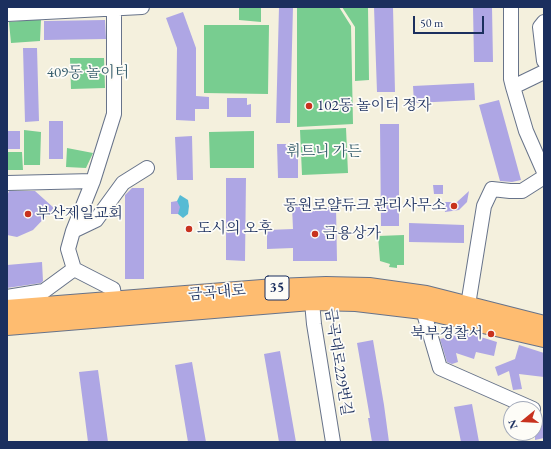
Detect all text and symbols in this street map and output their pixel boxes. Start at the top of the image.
scale bar [415,8,486,34]
text: 50 m [420,15,443,31]
park label: 409동 놀이터 [47,64,129,82]
place label: 102동 놀이터 정자 [317,97,432,115]
marker: 102동 놀이터 정자 [304,101,314,111]
park label: 휘트니 가든 [286,143,362,161]
place label: 동원로얄듀크 관리사무소 [284,197,446,215]
marker: 동원로얄듀크 관리사무소 [449,201,459,211]
place label: 부산제일교회 [36,205,123,223]
marker: 부산제일교회 [23,209,33,219]
place label: 도시의 오후 [197,220,272,238]
marker: 도시의 오후 [184,224,194,234]
place label: 금용상가 [323,225,381,243]
marker: 금용상가 [310,229,320,239]
road number: 35 [265,276,289,300]
street label: 금곡대로 [187,282,247,304]
street label: 금곡대로229번길 [321,307,355,417]
place label: 북부경찰서 [411,325,483,343]
marker: 북부경찰서 [486,329,496,339]
north arrow [503,401,543,441]
text: N [505,418,521,431]

